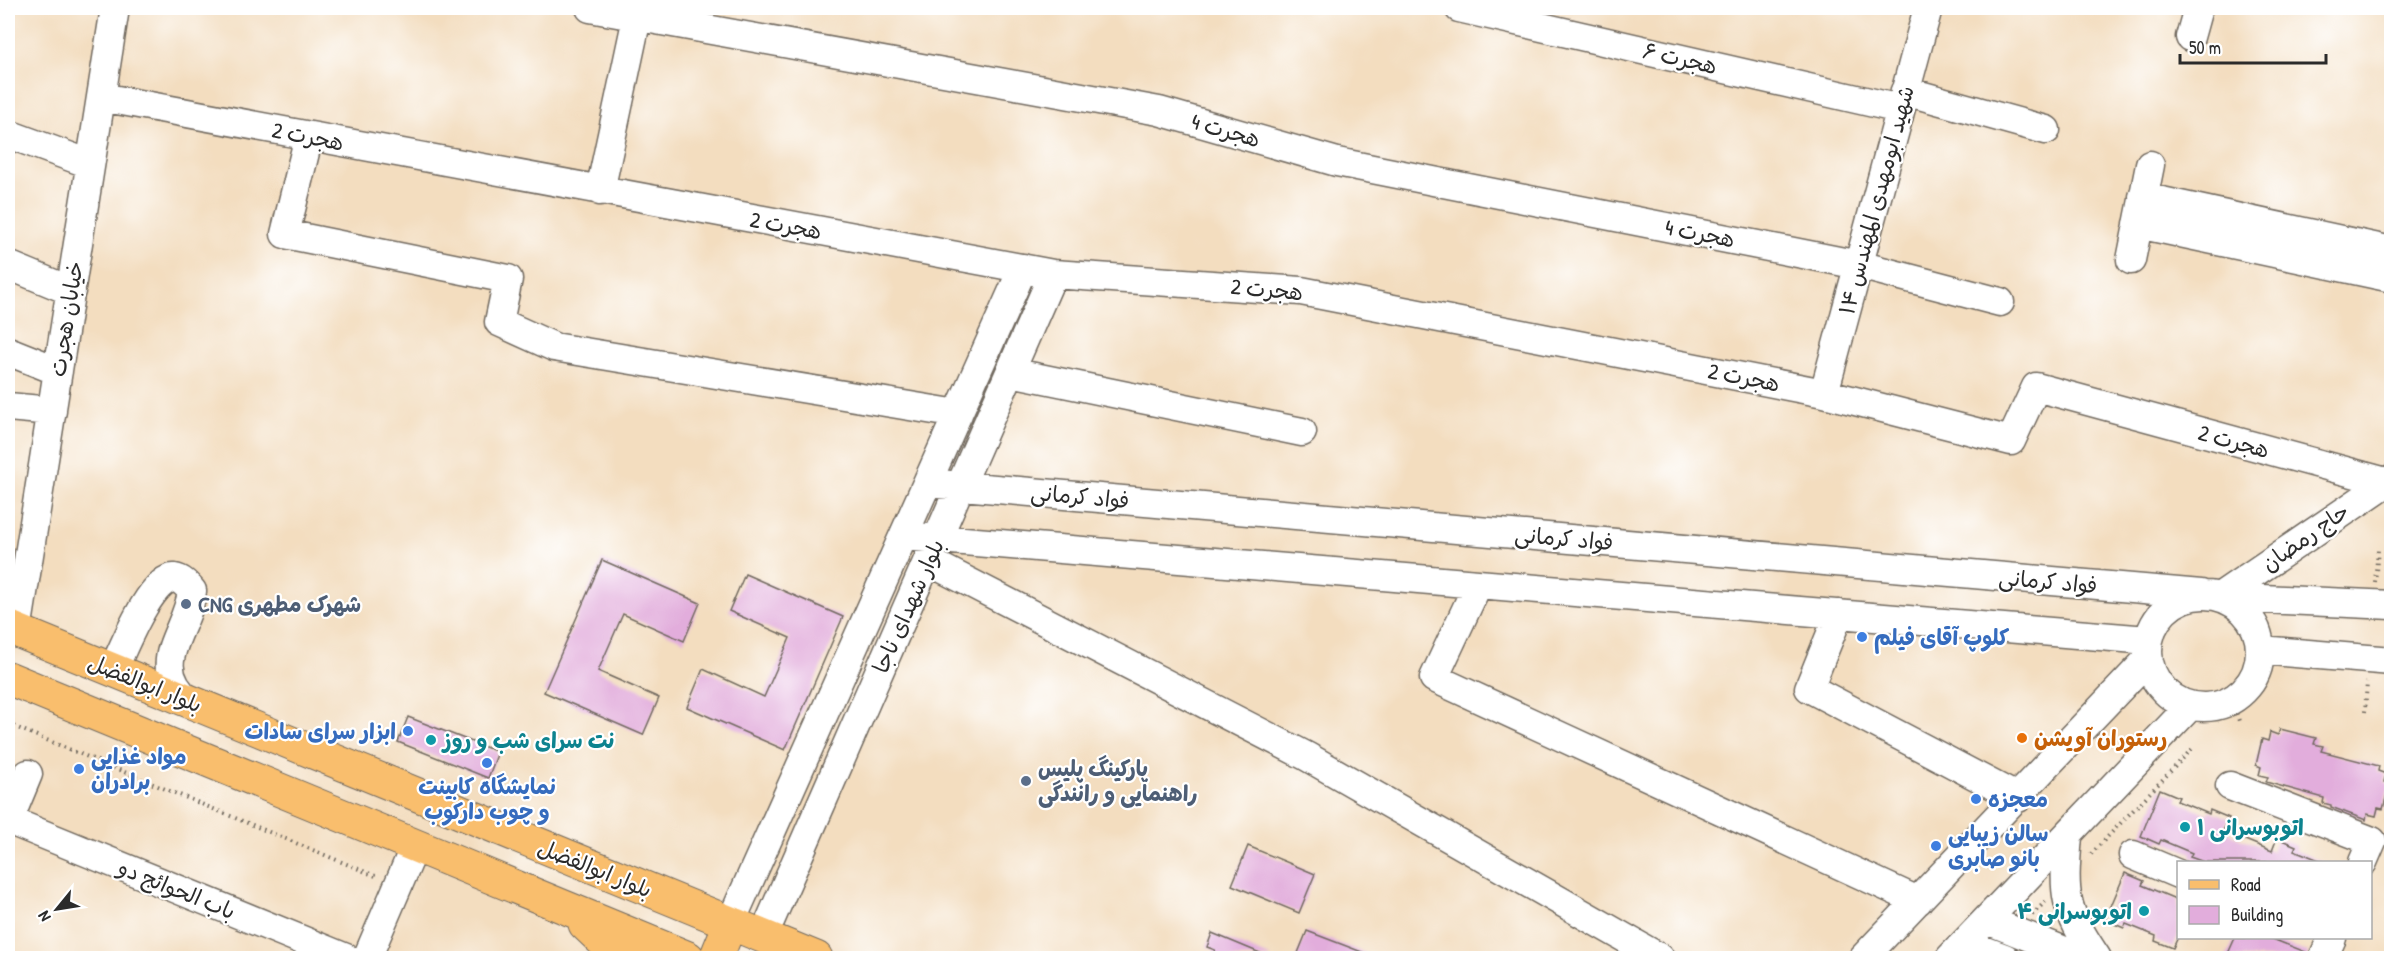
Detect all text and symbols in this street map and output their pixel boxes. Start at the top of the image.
scale bar [2180,27,2326,65]
street label: هجرت ۶ [1640,35,1720,81]
text: 50 m [2189,35,2221,60]
street label: شهید ابومهدی المهندس ۱۴ [1831,82,1921,318]
street label: هجرت 4 [1188,106,1264,154]
street label: هجرت 2 [270,114,346,158]
street label: هجرت 2 [748,204,824,246]
street label: هجرت 4 [1663,212,1737,254]
street label: خیابان هجرت [42,259,90,379]
street label: هجرت 2 [1230,271,1304,307]
street label: هجرت 2 [1706,355,1782,399]
street label: هجرت 2 [2195,417,2273,465]
street label: فواد کرمانی [1029,477,1131,515]
street label: حاج رمضان [2255,496,2355,578]
street label: فواد کرمانی [1513,519,1615,557]
street label: بلوار شهدای ناجا [865,534,951,678]
street label: فواد کرمانی [1997,562,2099,600]
place label: CNG شهرک مطهری [198,589,361,619]
marker: CNG شهرک مطهری [179,597,193,611]
place label: کلوپ آقای فیلم [1874,622,2009,654]
marker: کلوپ آقای فیلم [1855,630,1869,644]
street label: بلوار ابوالفضل [84,647,206,719]
place label: ابزار سرای سادات [244,716,396,746]
place label: رستوران آویشن [2034,723,2167,753]
marker: ابزار سرای سادات [401,724,415,738]
place label: نت سرای شب و روز [441,725,614,755]
marker: رستوران آویشن [2015,731,2029,745]
marker: نت سرای شب و روز [424,733,438,747]
place label: مواد غذایی برادران [91,741,187,796]
place label: پارکینگ پلیس راهنمایی و رانندگی [1038,753,1198,808]
marker: نمایشگاه کابینت و چوب دارکوب [480,756,494,770]
marker: مواد غذایی برادران [72,762,86,776]
place label: نمایشگاه کابینت و چوب دارکوب [418,771,556,826]
marker: پارکینگ پلیس راهنمایی و رانندگی [1019,774,1033,788]
place label: معجزه [1988,784,2048,814]
marker: معجزه [1969,792,1983,806]
place label: اتوبوسرانی ۱ [2197,812,2304,842]
place label: سالن زیبایی بانو صابری [1948,818,2048,873]
marker: اتوبوسرانی ۱ [2178,820,2192,834]
street label: بلوار ابوالفضل [534,832,656,904]
marker: سالن زیبایی بانو صابری [1929,839,1943,853]
street label: باب الحوائج دو [112,851,240,927]
legend [2177,861,2372,939]
text: Road [2231,872,2261,897]
north arrow [27,879,87,939]
place label: اتوبوسرانی ۴ [2017,896,2132,926]
text: Building [2231,902,2283,927]
marker: اتوبوسرانی ۴ [2137,904,2151,918]
text: N [32,907,56,926]

